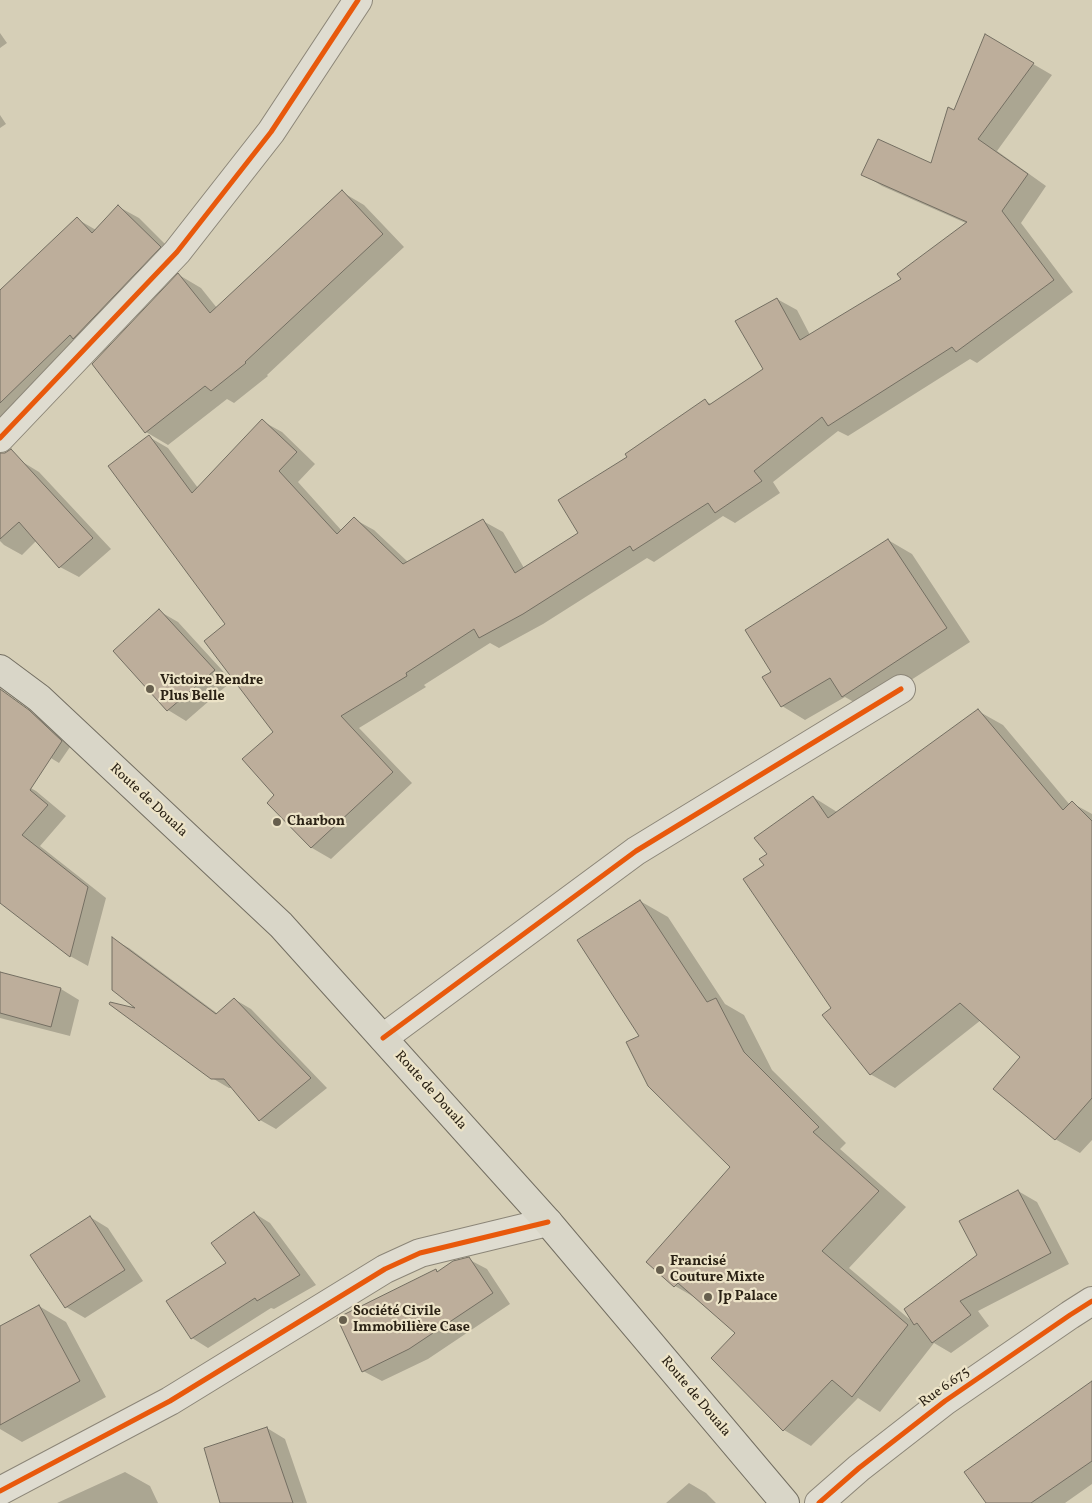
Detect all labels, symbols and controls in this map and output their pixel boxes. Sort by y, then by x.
place label: Victoire Rendre Plus Belle [160,673,263,706]
marker: Victoire Rendre Plus Belle [144,683,156,695]
street label: Route de Douala [106,761,190,841]
place label: Charbon [287,814,345,830]
marker: Charbon [271,816,283,828]
street label: Route de Douala [390,1048,470,1134]
place label: Francisé Couture Mixte [670,1254,765,1286]
marker: Francisé Couture Mixte [654,1264,666,1276]
place label: Jp Palace [718,1289,777,1305]
marker: Jp Palace [702,1291,714,1303]
place label: Société Civile Immobilière Case [353,1304,470,1336]
marker: Société Civile Immobilière Case [337,1314,349,1326]
street label: Route de Douala [656,1353,734,1441]
street label: Rue 6.675 [917,1364,973,1412]

